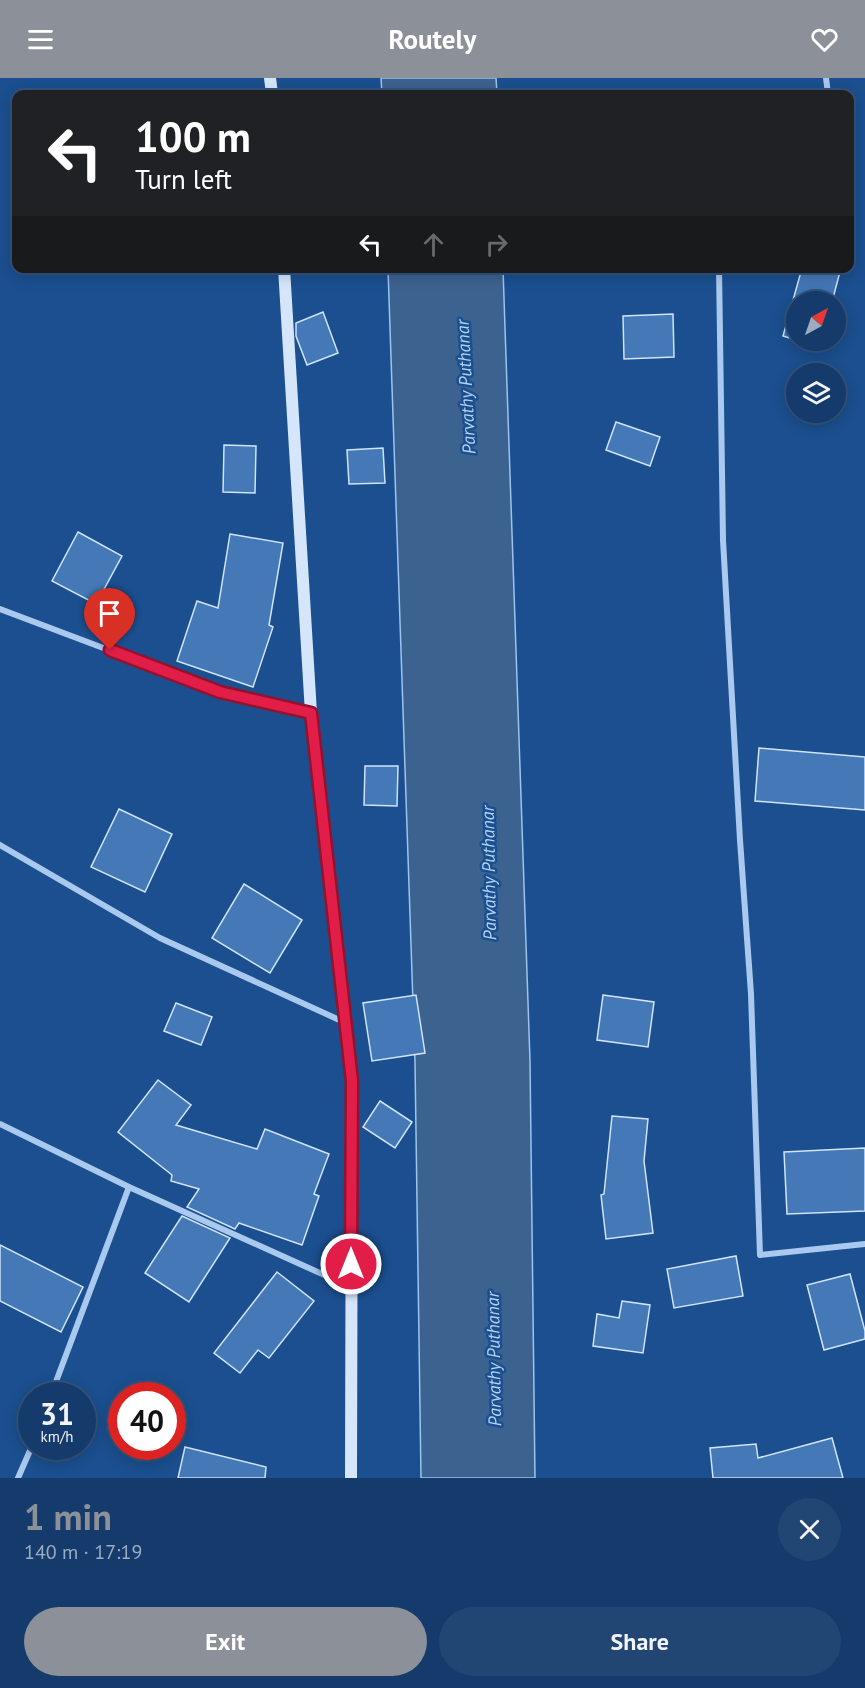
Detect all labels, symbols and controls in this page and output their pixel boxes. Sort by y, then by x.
text: Routely [389,22,476,56]
icon: menu [24,23,57,56]
icon: heart [808,23,841,56]
text: 100 m [135,109,251,164]
icon: left [36,114,114,192]
text: Turn left [135,162,232,196]
icon: left [354,228,387,261]
icon: ahead [417,228,450,261]
icon: right [480,228,513,261]
north arrow [786,291,846,351]
map controls [786,291,846,423]
water label: Parvathy Puthanar [450,318,481,455]
button: layers [786,363,846,423]
pin [84,588,135,650]
icon: arrive [93,597,126,630]
water label: Parvathy Puthanar [476,804,501,941]
position arrow [319,1232,383,1296]
water label: Parvathy Puthanar [481,1290,506,1427]
speed limit sign: 40 [108,1382,186,1460]
text: 31 [40,1394,74,1433]
text: km/h [41,1427,73,1446]
text: 1 min [24,1493,112,1540]
button: close [778,1498,841,1561]
text: 140 m · 17:19 [24,1539,142,1565]
button: Exit [24,1607,427,1676]
button: Share [439,1607,841,1676]

